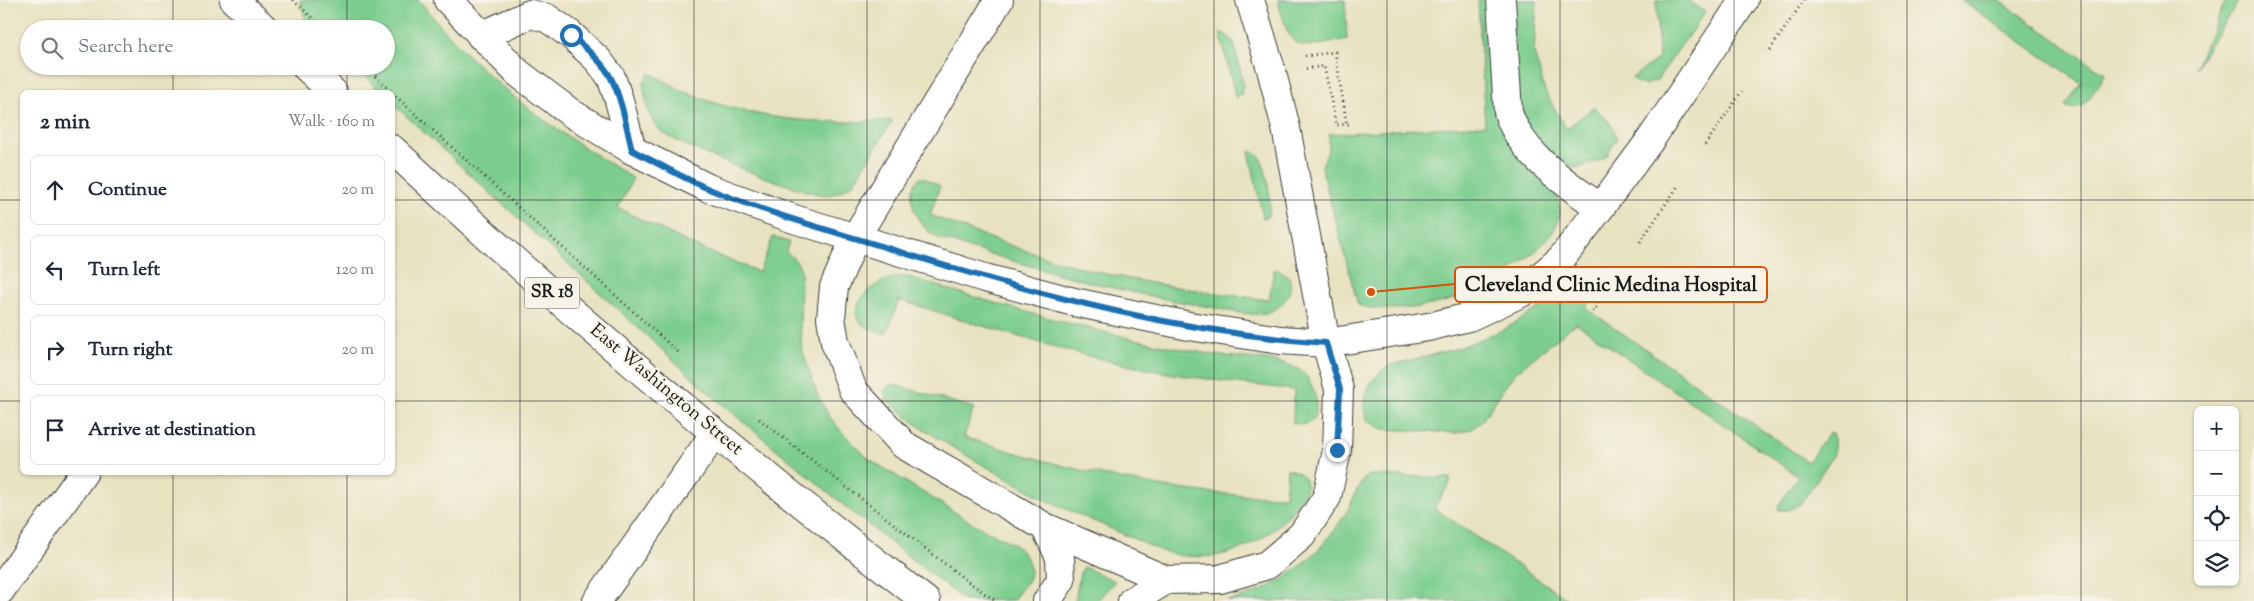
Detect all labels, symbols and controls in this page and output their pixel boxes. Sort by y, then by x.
search box [20,20,395,75]
route start [560,24,583,47]
icon: search [38,34,66,62]
text: Search here [78,34,173,61]
text: 2 min [40,108,90,138]
text: Walk · 160 m [288,111,375,134]
icon: ahead [41,176,69,204]
text: Continue [88,177,167,204]
text: 20 m [341,179,374,202]
icon: left [41,256,69,284]
text: Turn left [88,257,160,284]
text: 120 m [336,259,374,282]
callout: Cleveland Clinic Medina Hospital [1455,267,1767,302]
text: Cleveland Clinic Medina Hospital [1465,272,1758,301]
road number: SR 18 [524,278,580,308]
street label: East Washington Street [584,318,749,463]
icon: right [41,336,69,364]
text: Turn right [88,337,172,364]
text: 20 m [341,339,374,362]
map controls [2194,406,2239,586]
button: + [2194,406,2239,451]
icon: arrive [41,416,69,444]
text: Arrive at destination [88,417,256,444]
route end [1326,439,1349,462]
button: − [2194,451,2239,496]
button: locate [2194,496,2239,541]
button: layers [2194,541,2239,586]

